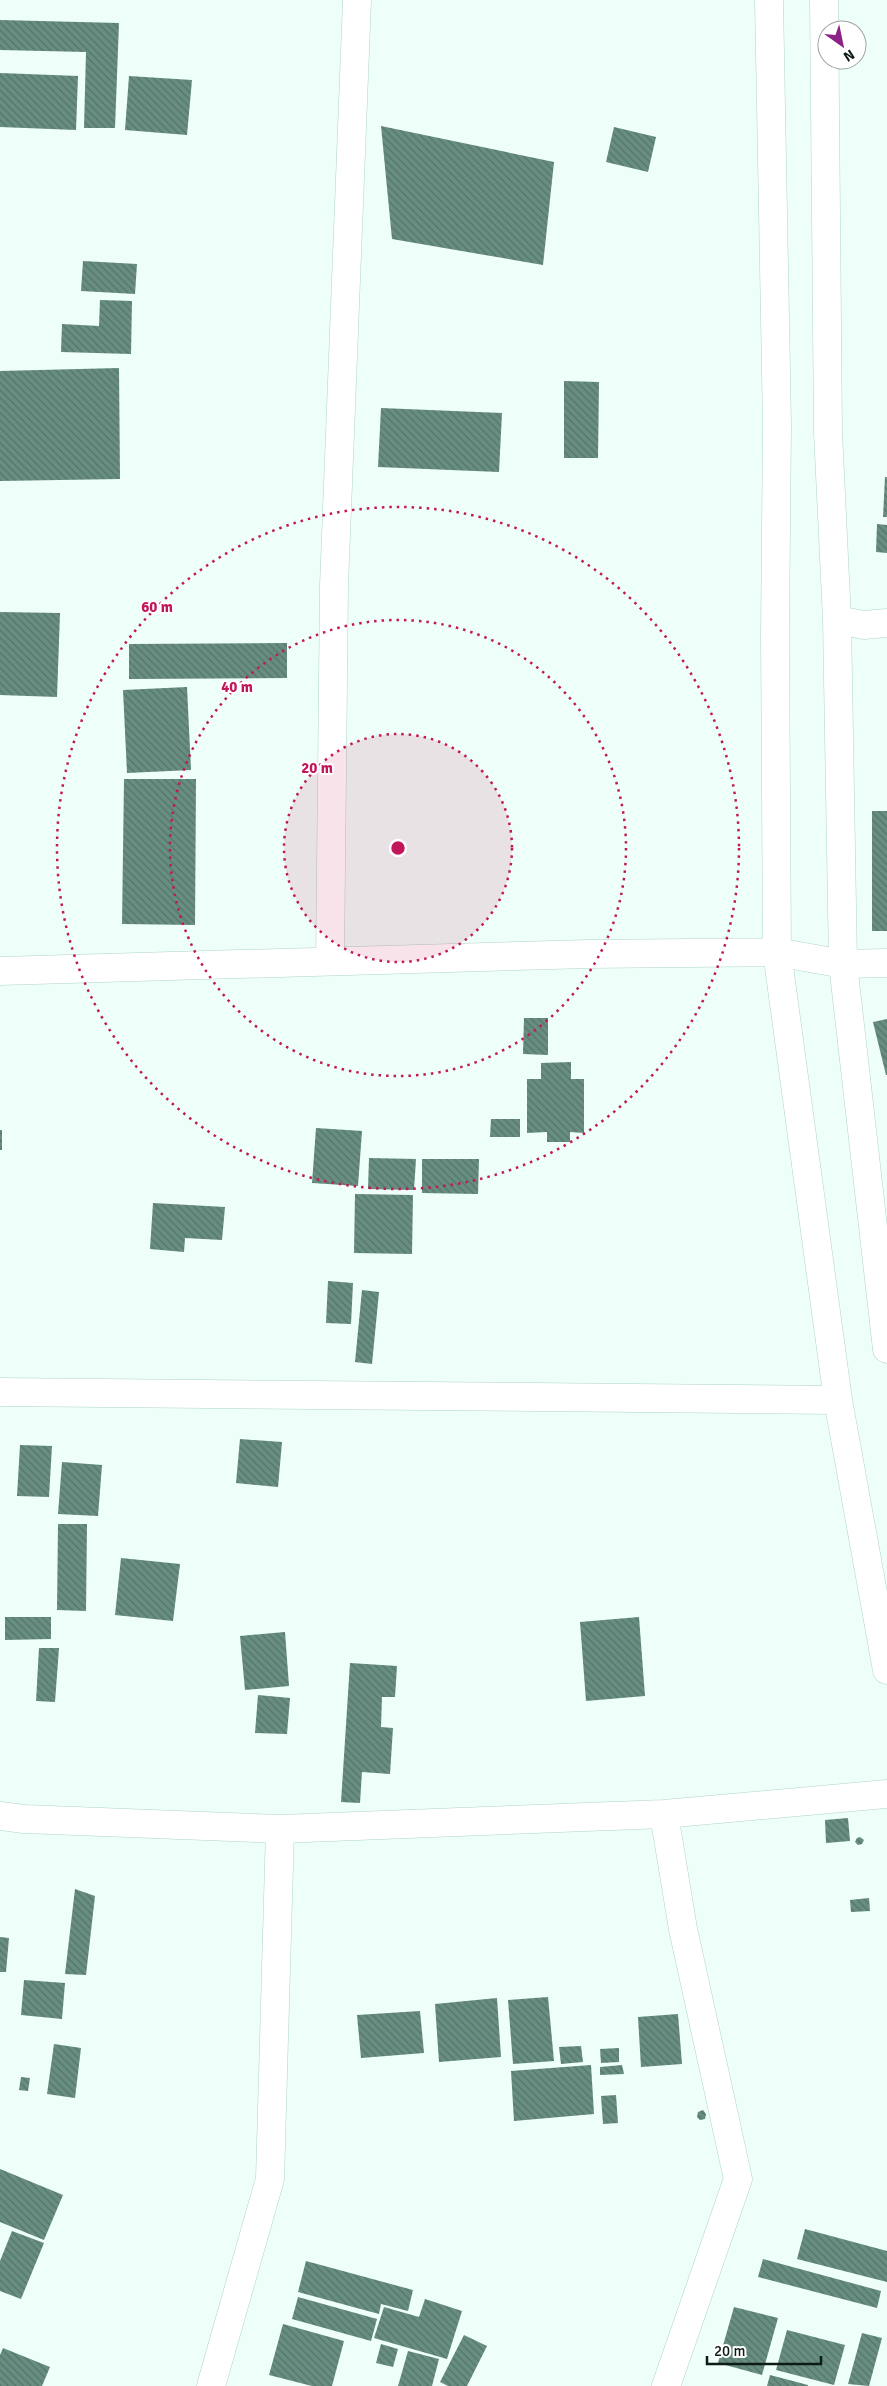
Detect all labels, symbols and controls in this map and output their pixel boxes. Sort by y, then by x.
north arrow [817,20,867,70]
text: N [840,46,858,65]
text: 60 m [141,598,173,616]
text: 40 m [221,678,253,696]
text: 20 m [301,759,333,777]
centre of rings [389,839,407,857]
scale bar [707,2334,821,2366]
text: 20 m [714,2342,745,2360]

